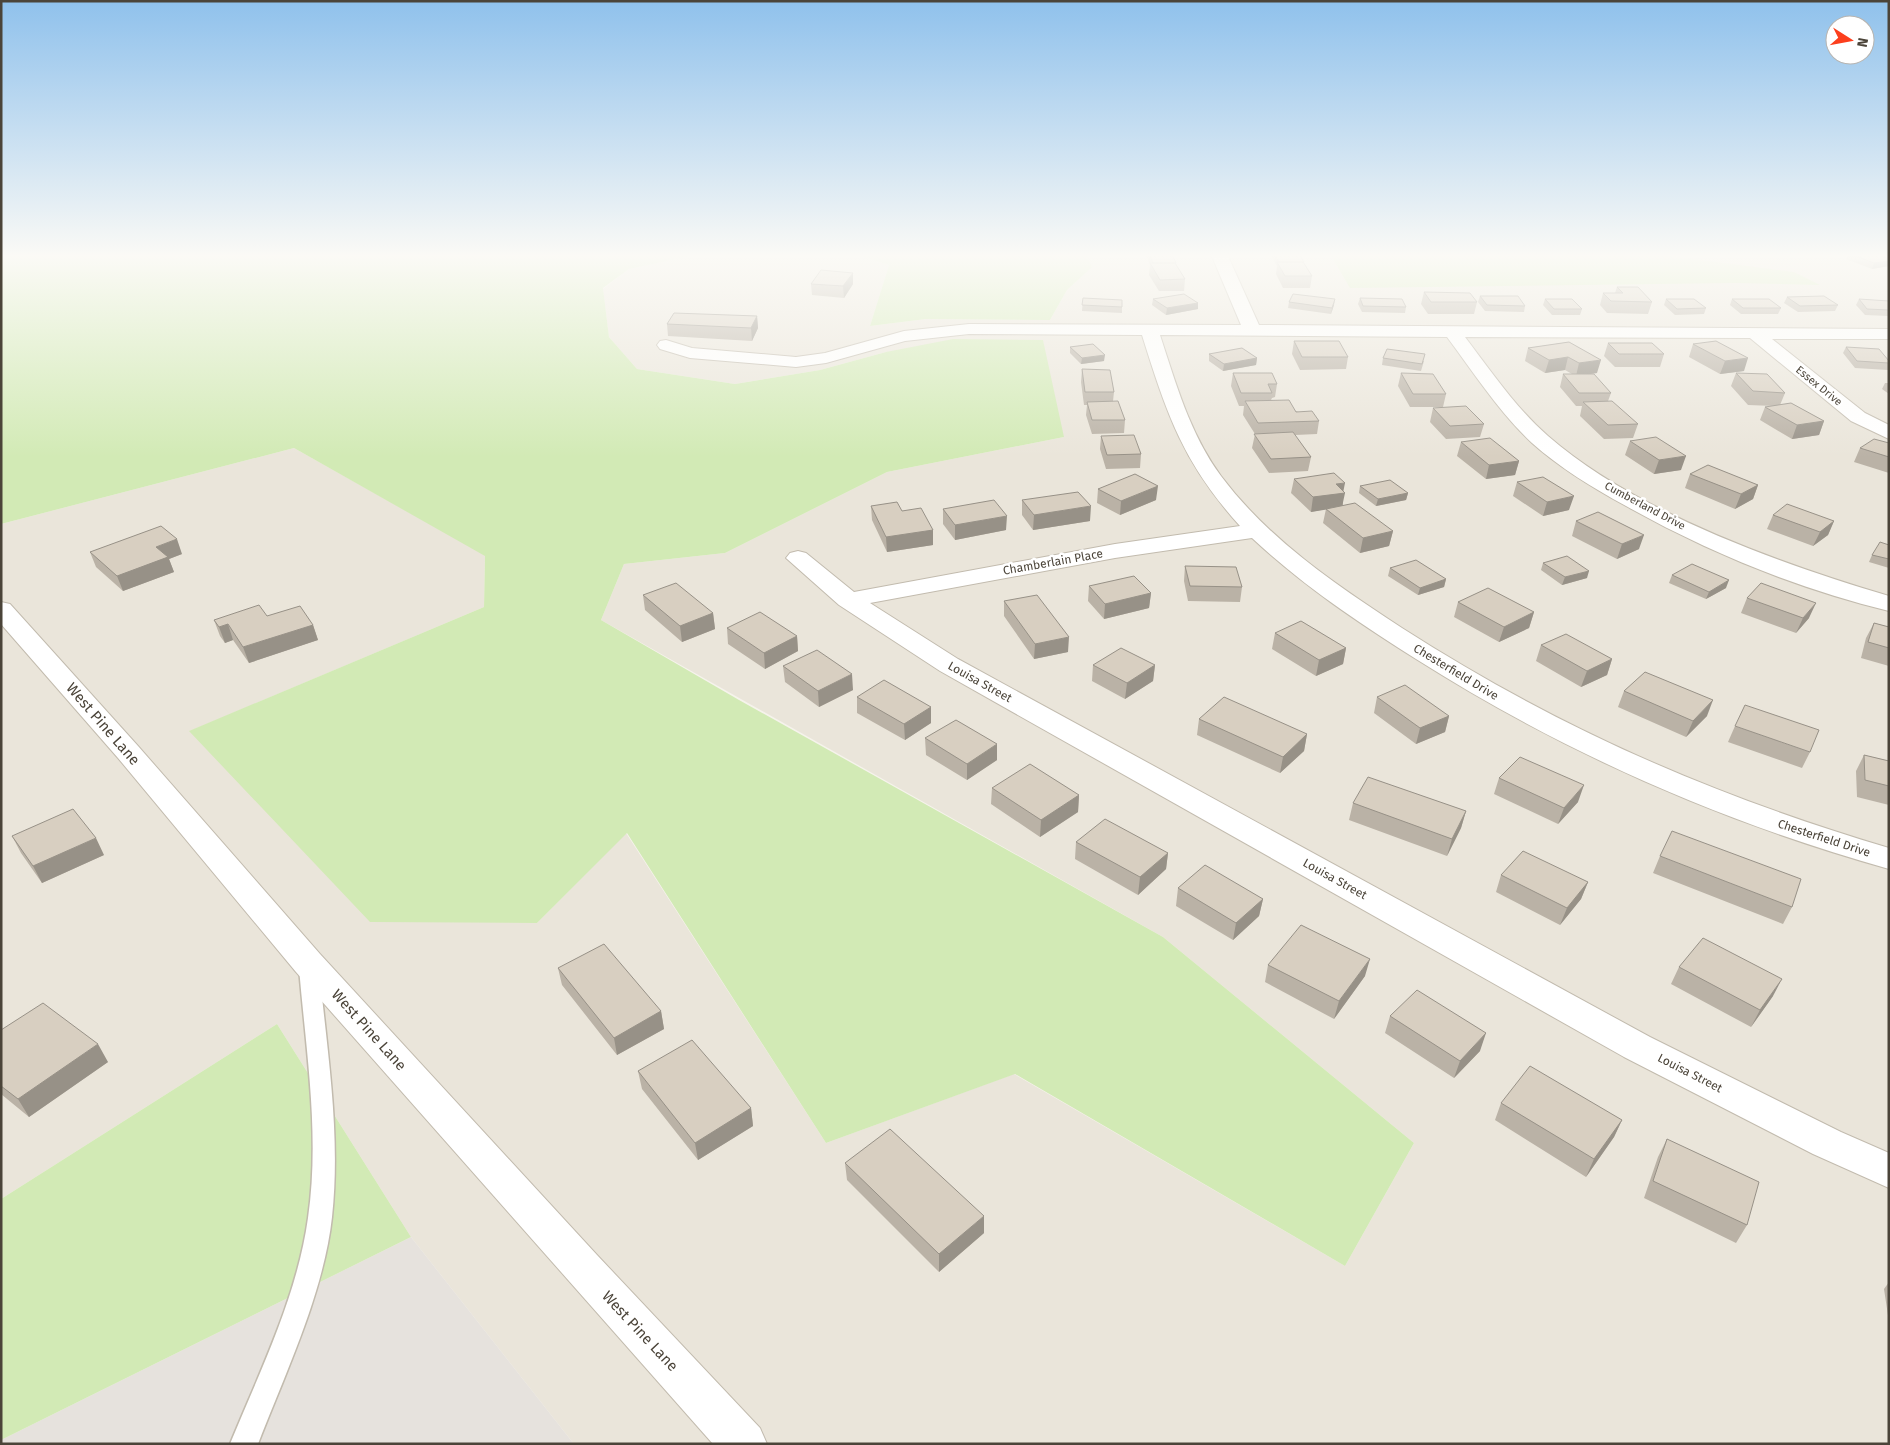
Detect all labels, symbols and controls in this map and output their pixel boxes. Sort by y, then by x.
north arrow [1825,15,1875,65]
text: N [1853,36,1872,49]
street label: Essex Drive [1793,363,1845,409]
street label: Cumberland Drive [1602,479,1688,533]
street label: Chamberlain Place [1002,546,1104,578]
street label: Chesterfield Drive [1411,641,1501,703]
street label: Louisa Street [946,659,1015,706]
street label: West Pine Lane [62,679,144,769]
street label: Chesterfield Drive [1776,816,1872,860]
street label: Louisa Street [1301,856,1370,903]
street label: West Pine Lane [328,986,410,1074]
street label: Louisa Street [1655,1051,1725,1096]
street label: West Pine Lane [598,1287,682,1375]

